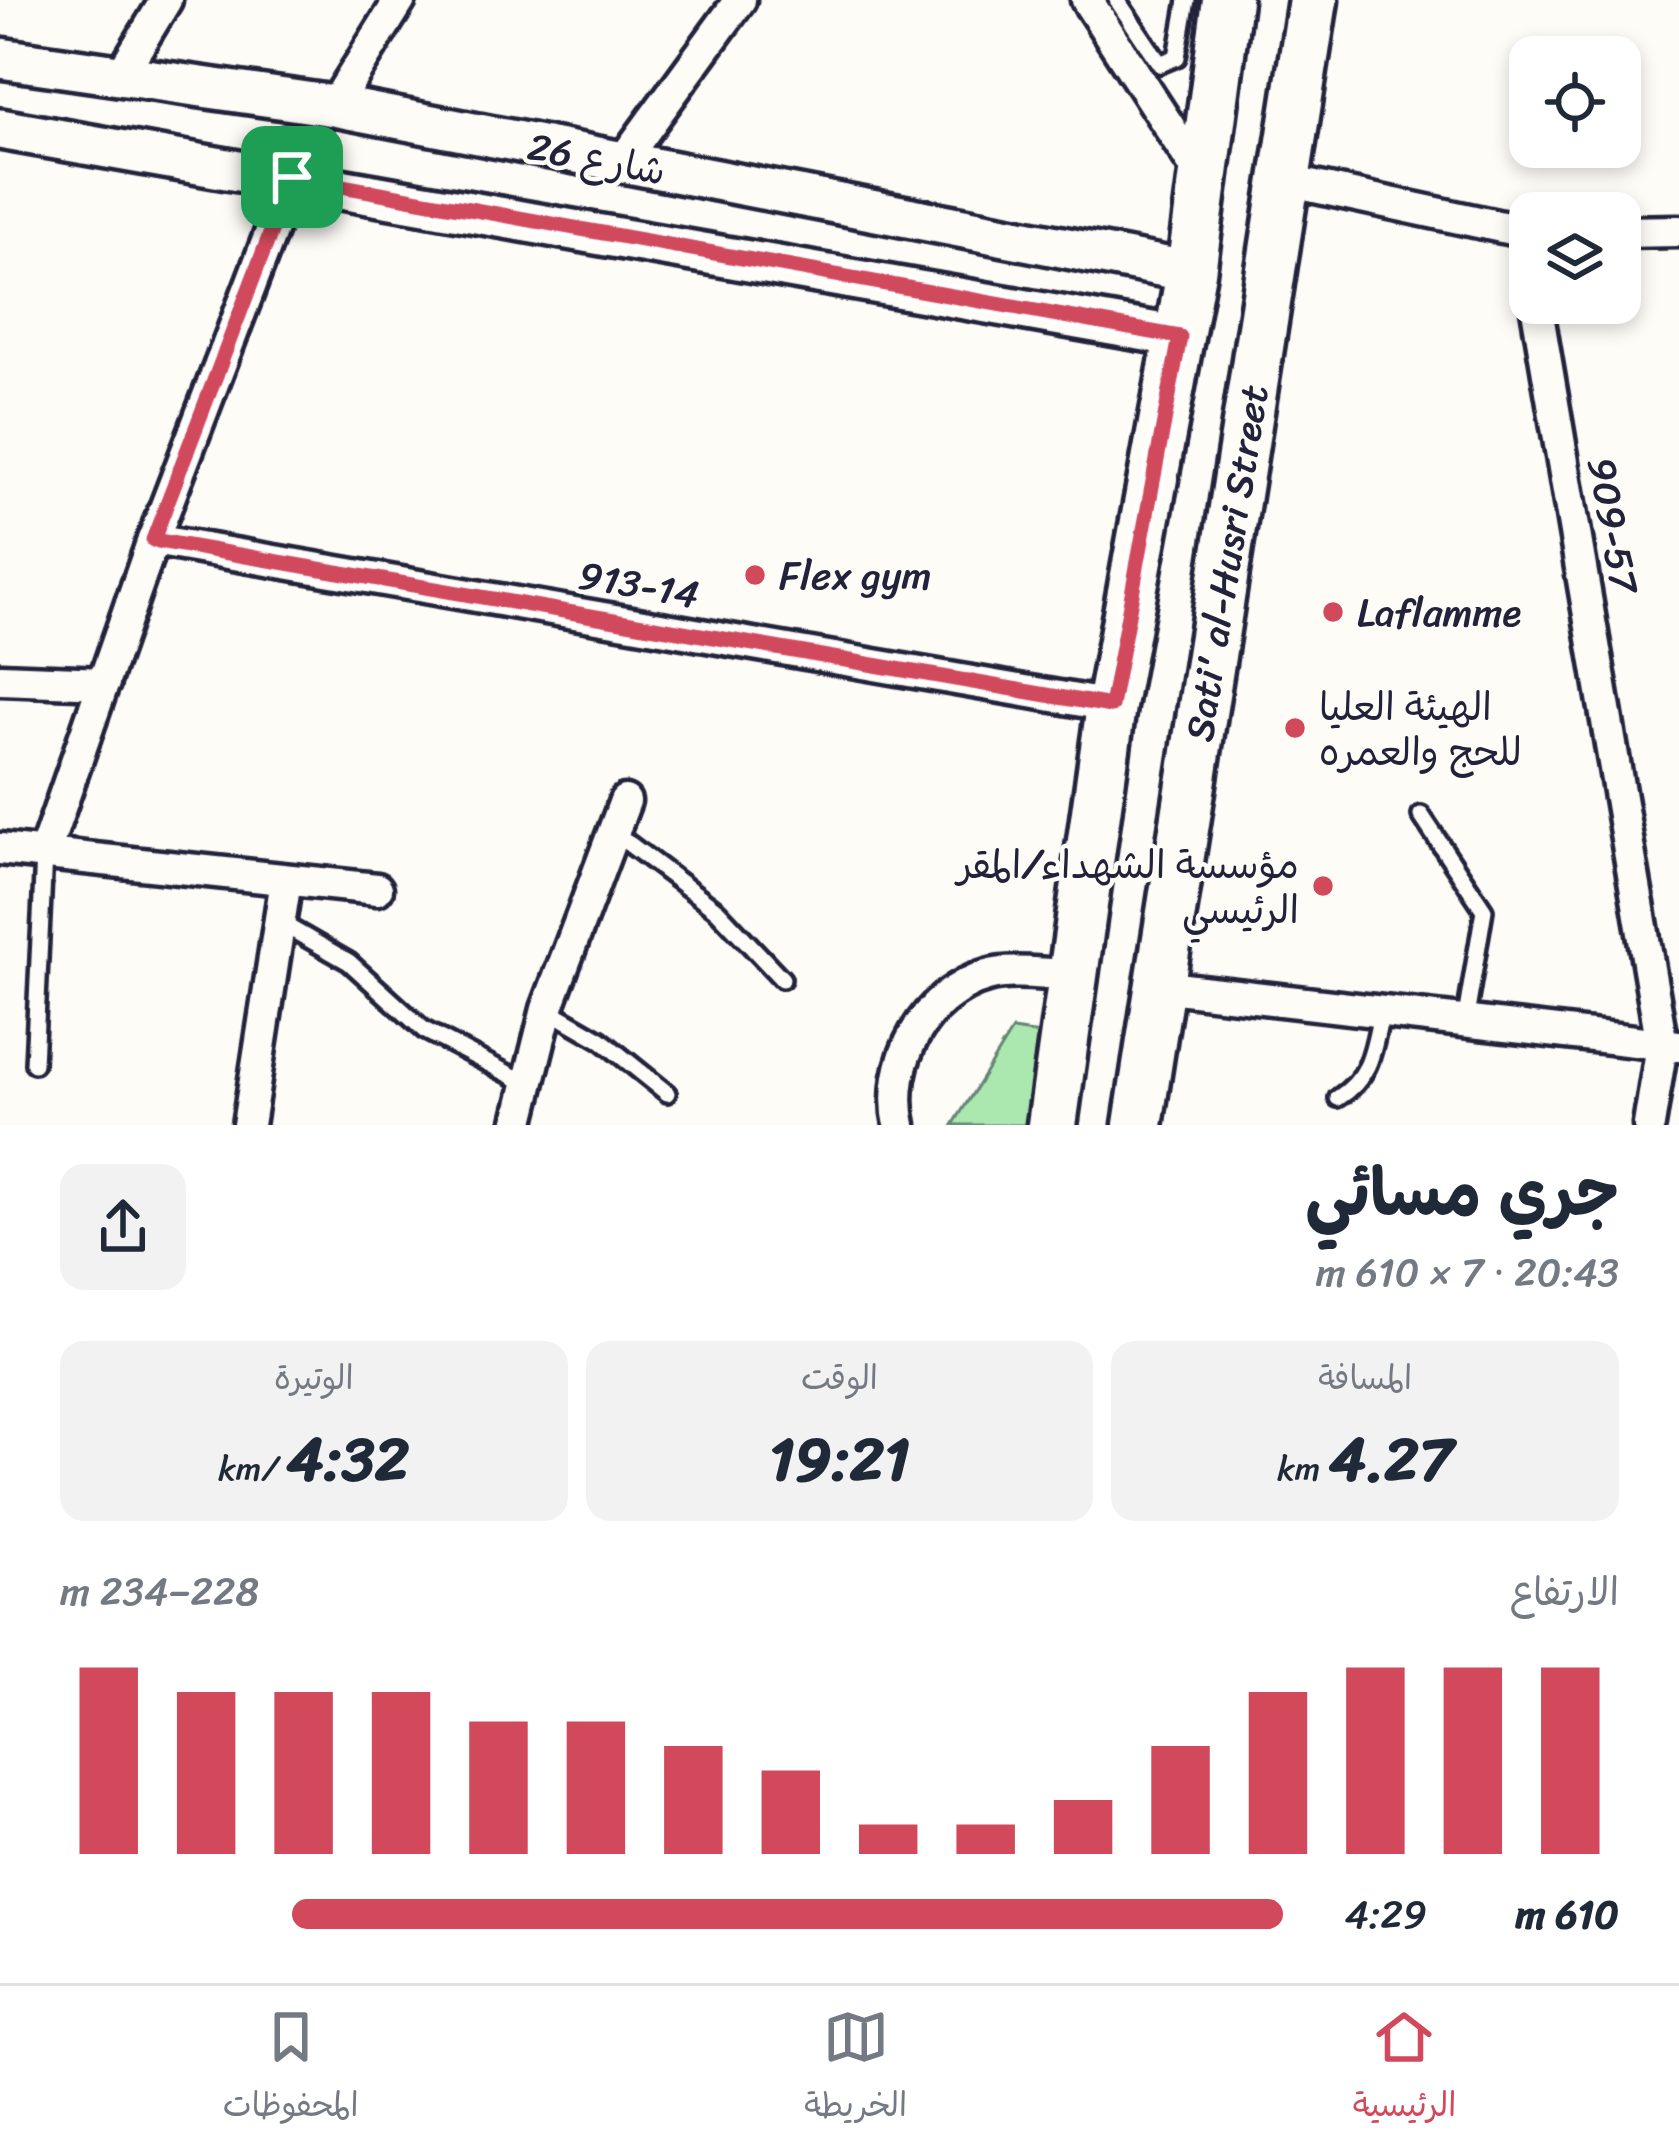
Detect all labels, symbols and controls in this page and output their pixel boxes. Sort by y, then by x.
map controls [1509,36,1641,324]
button: locate [1509,36,1641,168]
street label: شارع 26 [522,111,672,206]
pin [241,126,343,228]
icon: arrive [259,144,325,210]
button: layers [1509,192,1641,324]
street label: Sati' al-Husri Street [1164,380,1289,746]
street label: 909-57 [1568,452,1660,601]
street label: 913-14 [573,540,705,629]
place label: Flex gym [779,541,931,610]
marker: Flex gym [742,562,768,588]
place label: Laflamme [1357,578,1521,647]
marker: Laflamme [1320,599,1346,625]
place label: الهيئة العليا للحج والعمره [1319,672,1522,786]
marker: الهيئة العليا للحج والعمره [1282,715,1308,741]
place label: مؤسسة الشهداء/المقر الرئيسي [954,830,1299,944]
marker: مؤسسة الشهداء/المقر الرئيسي [1310,873,1336,899]
text: جري مسائي [1305,1134,1619,1251]
button: share [60,1164,186,1290]
text: 20:43 · 7 × 610 m [1316,1238,1619,1307]
text: الوتيرة [274,1349,354,1407]
text: الوقت [801,1349,878,1407]
text: المسافة [1318,1349,1412,1407]
text: 4:32 [286,1407,409,1513]
text: 19:21 [769,1407,910,1513]
text: 4.27 [1329,1407,1453,1513]
text: /km [218,1440,286,1498]
text: km [1277,1440,1329,1498]
text: 228–234 m [60,1557,259,1626]
text: الارتفاع [1510,1557,1619,1626]
text: 4:29 [1344,1880,1427,1949]
text: 610 m [1515,1880,1619,1949]
tab: المحفوظات [223,2004,359,2134]
tab: الخريطة [804,2004,907,2134]
tab: الرئيسية [1353,2004,1456,2134]

